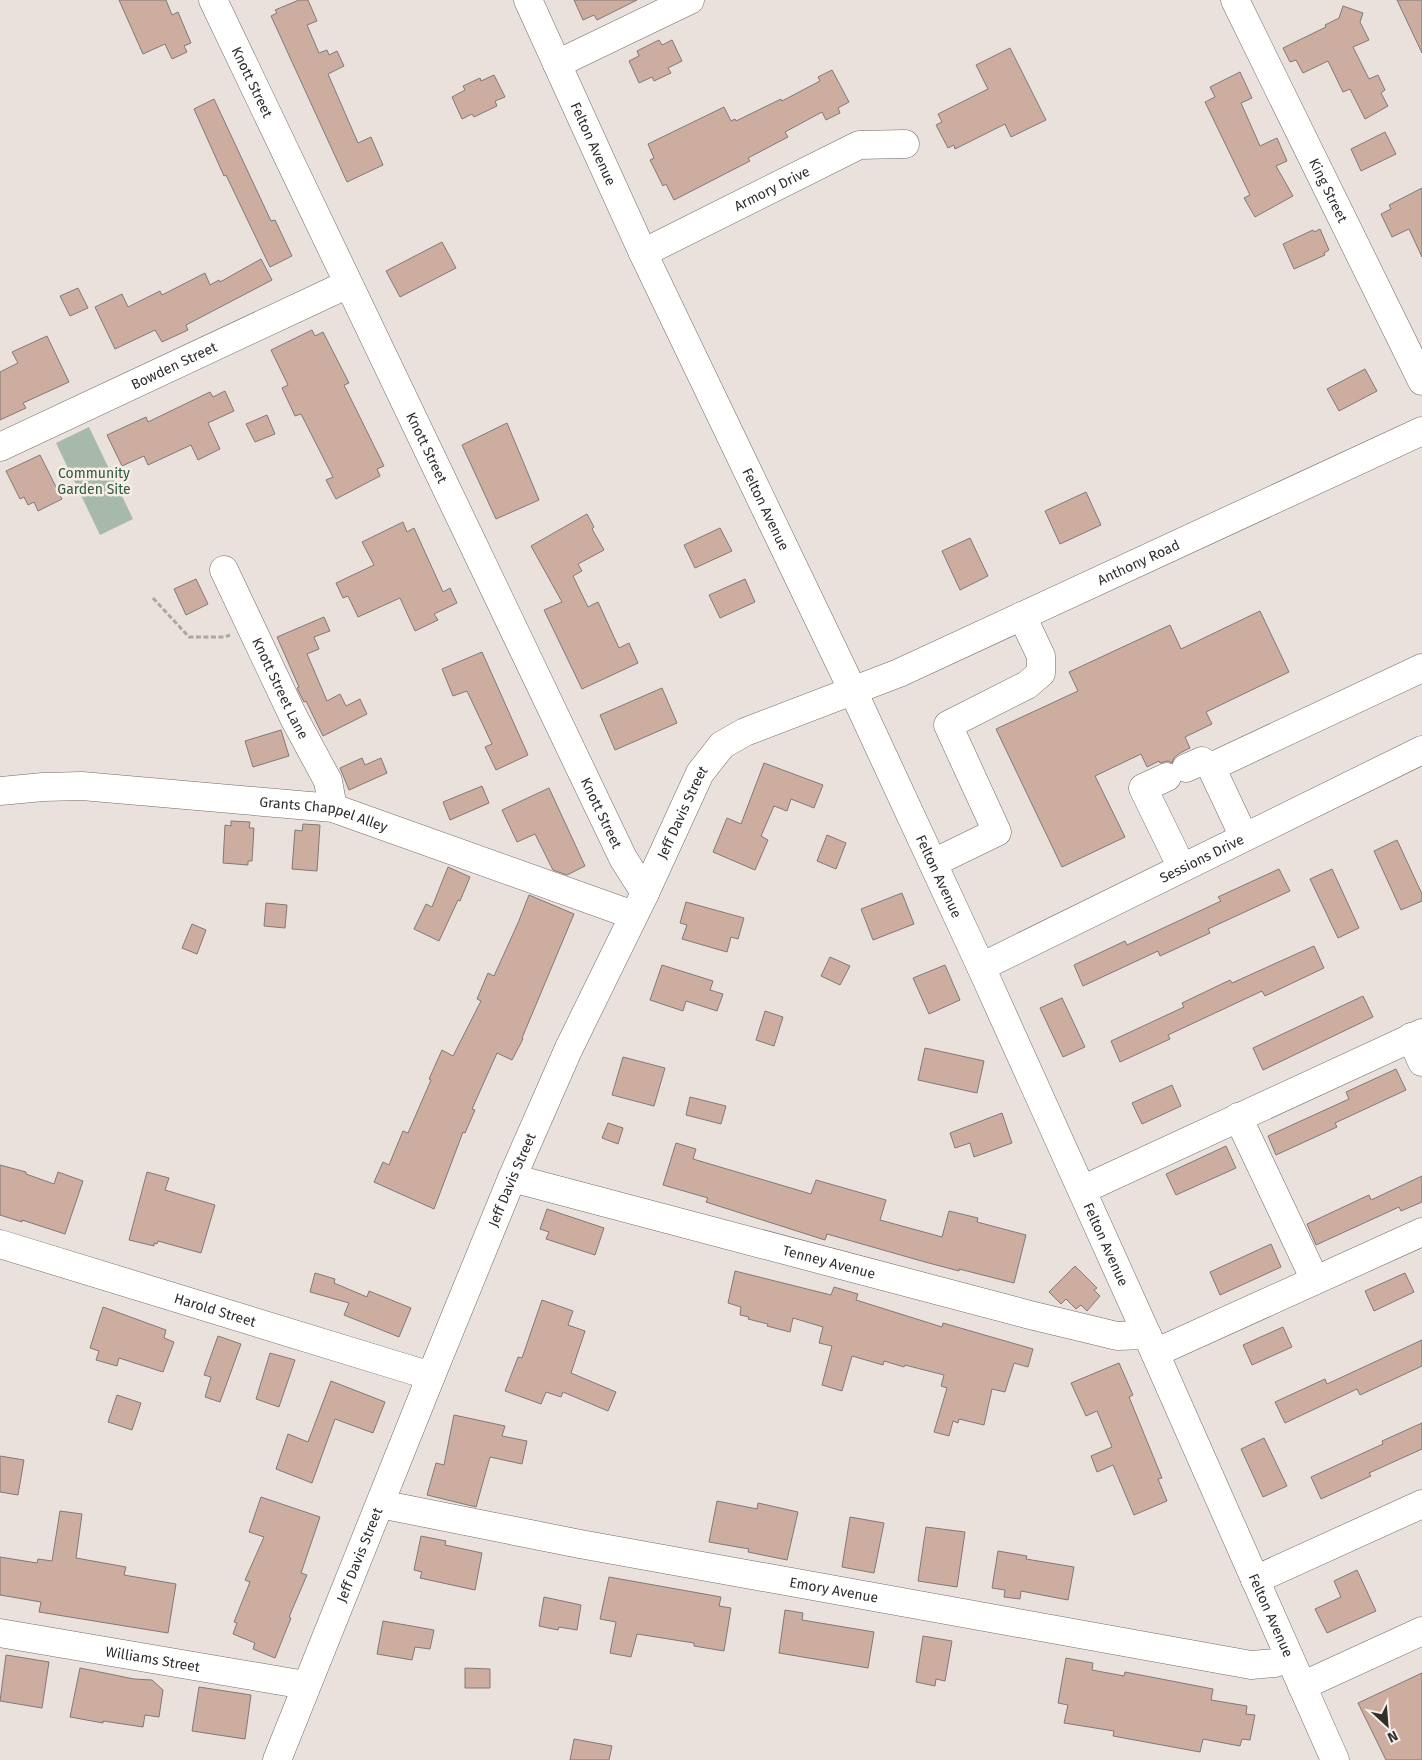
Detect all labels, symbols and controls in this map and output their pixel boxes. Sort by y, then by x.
street label: Knott Street [228,44,276,121]
street label: Felton Avenue [567,100,619,188]
street label: King Street [1305,156,1351,226]
street label: Armory Drive [731,163,813,215]
street label: Bowden Street [128,338,221,393]
street label: Knott Street [402,410,451,487]
park label: Community Garden Site [57,465,131,498]
street label: Felton Avenue [738,465,792,553]
street label: Anthony Road [1095,536,1182,589]
street label: Knott Street Lane [248,635,312,742]
street label: Jeff Davis Street [654,762,712,862]
street label: Knott Street [577,775,626,852]
street label: Grants Chappel Alley [259,794,390,836]
street label: Sessions Drive [1157,831,1247,887]
street label: Felton Avenue [912,832,965,921]
street label: Jeff Davis Street [485,1129,540,1229]
street label: Felton Avenue [1079,1200,1132,1289]
street label: Tenney Avenue [781,1242,877,1283]
street label: Harold Street [172,1290,259,1331]
street label: Jeff Davis Street [333,1504,387,1605]
street label: Felton Avenue [1245,1571,1296,1660]
street label: Emory Avenue [788,1574,880,1607]
street label: Williams Street [104,1643,202,1676]
north arrow [1362,1700,1412,1750]
text: N [1385,1727,1400,1746]

